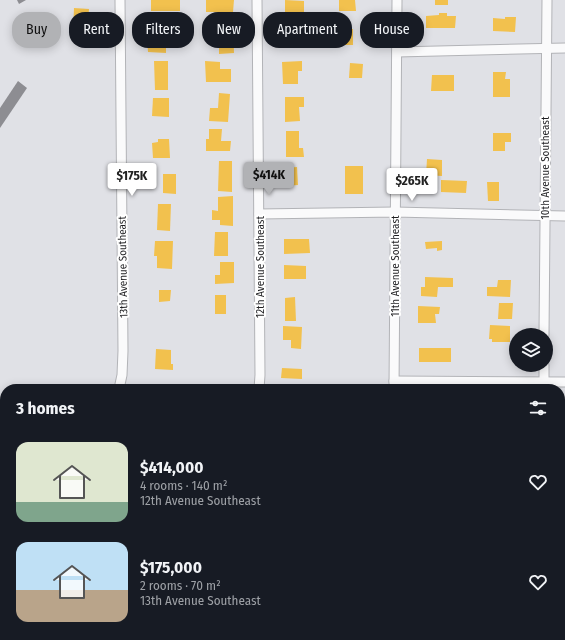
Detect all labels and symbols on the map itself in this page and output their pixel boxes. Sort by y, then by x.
street label: 10th Avenue Southeast [539,116,552,219]
pin: $414K [241,162,297,196]
pin: $175K [104,163,160,197]
pin: $265K [384,168,440,202]
street label: 13th Avenue Southeast [116,215,130,318]
street label: 11th Avenue Southeast [389,215,402,317]
street label: 12th Avenue Southeast [254,216,267,318]

